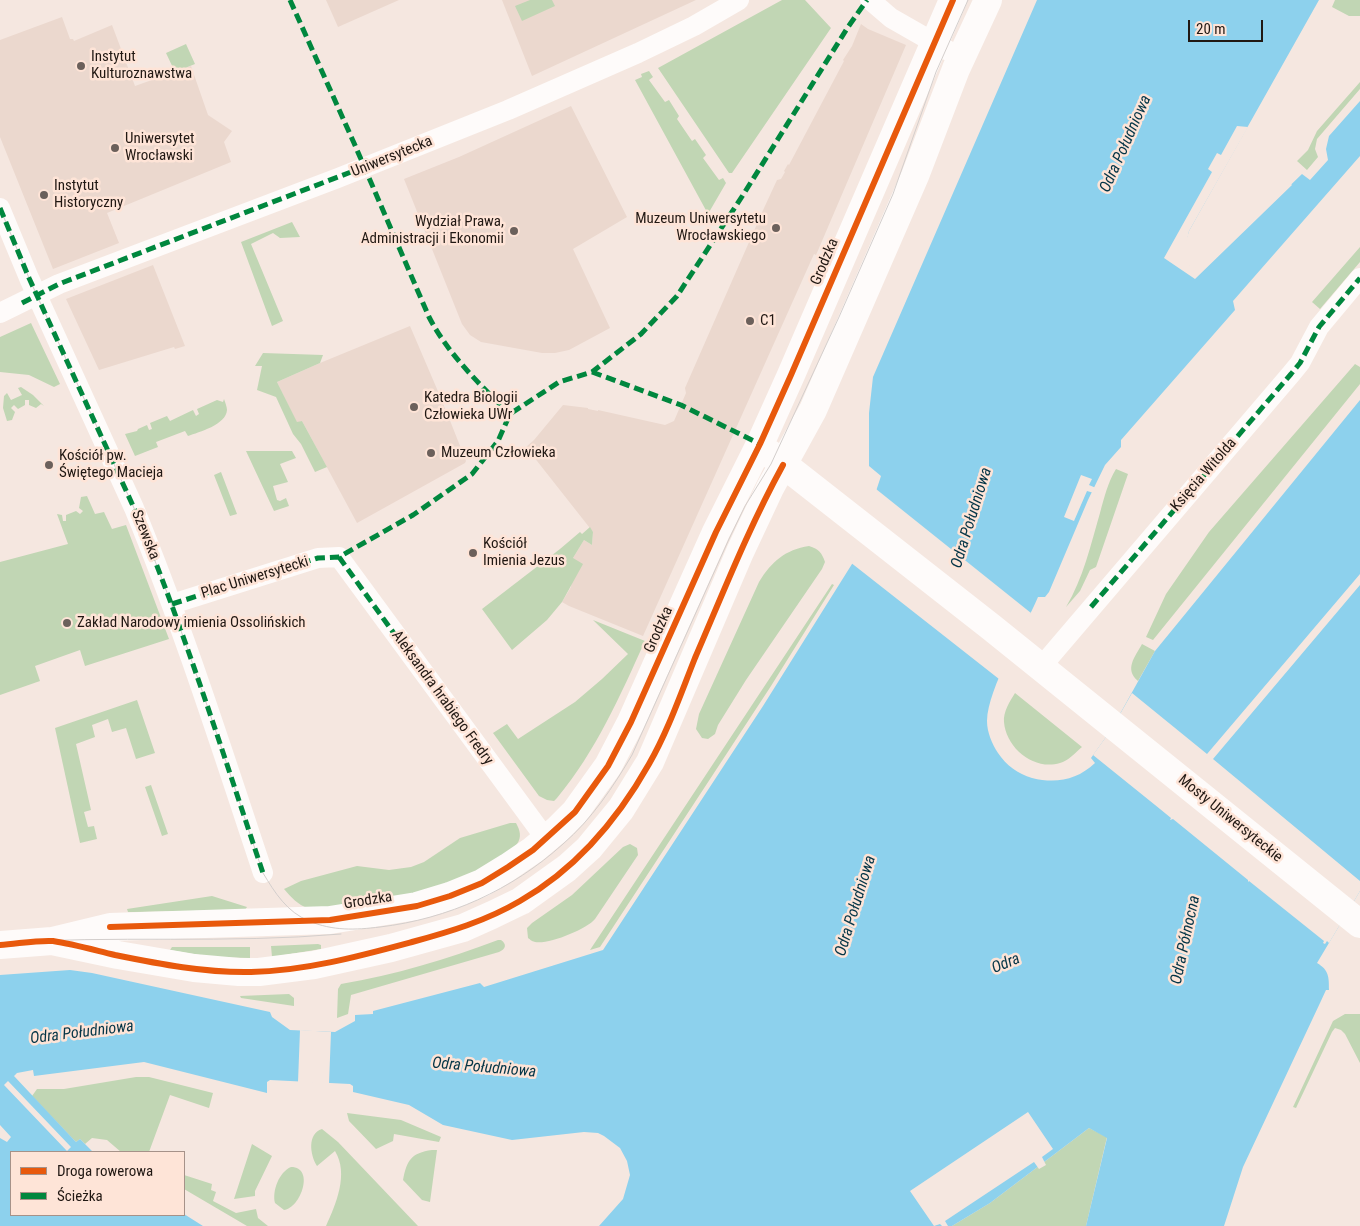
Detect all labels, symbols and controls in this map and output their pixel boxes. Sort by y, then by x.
scale bar [1190,10,1265,42]
text: 20 m [1196,20,1226,38]
place label: Instytut Kulturoznawstwa [91,48,192,83]
marker: Instytut Kulturoznawstwa [75,60,87,72]
water label: Odra Południowa [1096,92,1156,196]
place label: Uniwersytet Wrocławski [125,130,194,165]
street label: Uniwersytecka [349,133,435,181]
marker: Uniwersytet Wrocławski [109,142,121,154]
place label: Instytut Historyczny [54,177,123,212]
marker: Instytut Historyczny [38,189,50,201]
place label: Muzeum Uniwersytetu Wrocławskiego [635,210,766,245]
place label: Wydział Prawa, Administracji i Ekonomii [361,213,504,248]
marker: Muzeum Uniwersytetu Wrocławskiego [770,222,782,234]
marker: Wydział Prawa, Administracji i Ekonomii [508,225,520,237]
street label: Grodzka [807,236,843,288]
place label: C1 [760,312,776,330]
marker: C1 [744,315,756,327]
place label: Katedra Biologii Człowieka UWr [424,389,518,424]
marker: Katedra Biologii Człowieka UWr [408,401,420,413]
street label: Księcia Witolda [1167,435,1241,515]
place label: Muzeum Człowieka [441,444,556,462]
place label: Kościół pw. Świętego Macieja [59,447,163,482]
marker: Muzeum Człowieka [425,447,437,459]
marker: Kościół pw. Świętego Macieja [43,459,55,471]
water label: Odra Południowa [948,465,996,571]
street label: Szewska [127,508,163,562]
place label: Kościół Imienia Jezus [483,535,565,570]
marker: Kościół Imienia Jezus [467,547,479,559]
street label: Plac Uniwersytecki [199,553,311,603]
street label: Grodzka [641,604,677,656]
place label: Zakład Narodowy imienia Ossolińskich [77,614,306,632]
marker: Zakład Narodowy imienia Ossolińskich [61,617,73,629]
street label: Aleksandra hrabiego Fredry [387,627,497,769]
street label: Mosty Uniwersyteckie [1174,771,1286,867]
water label: Odra Południowa [832,853,880,959]
street label: Grodzka [342,888,394,914]
water label: Odra Północna [1167,894,1205,986]
water label: Odra [989,950,1023,978]
water label: Odra Południowa [29,1017,135,1049]
water label: Odra Południowa [431,1054,537,1082]
legend [10,1151,185,1216]
text: Droga rowerowa [57,1162,153,1180]
text: Ścieżka [57,1187,103,1205]

